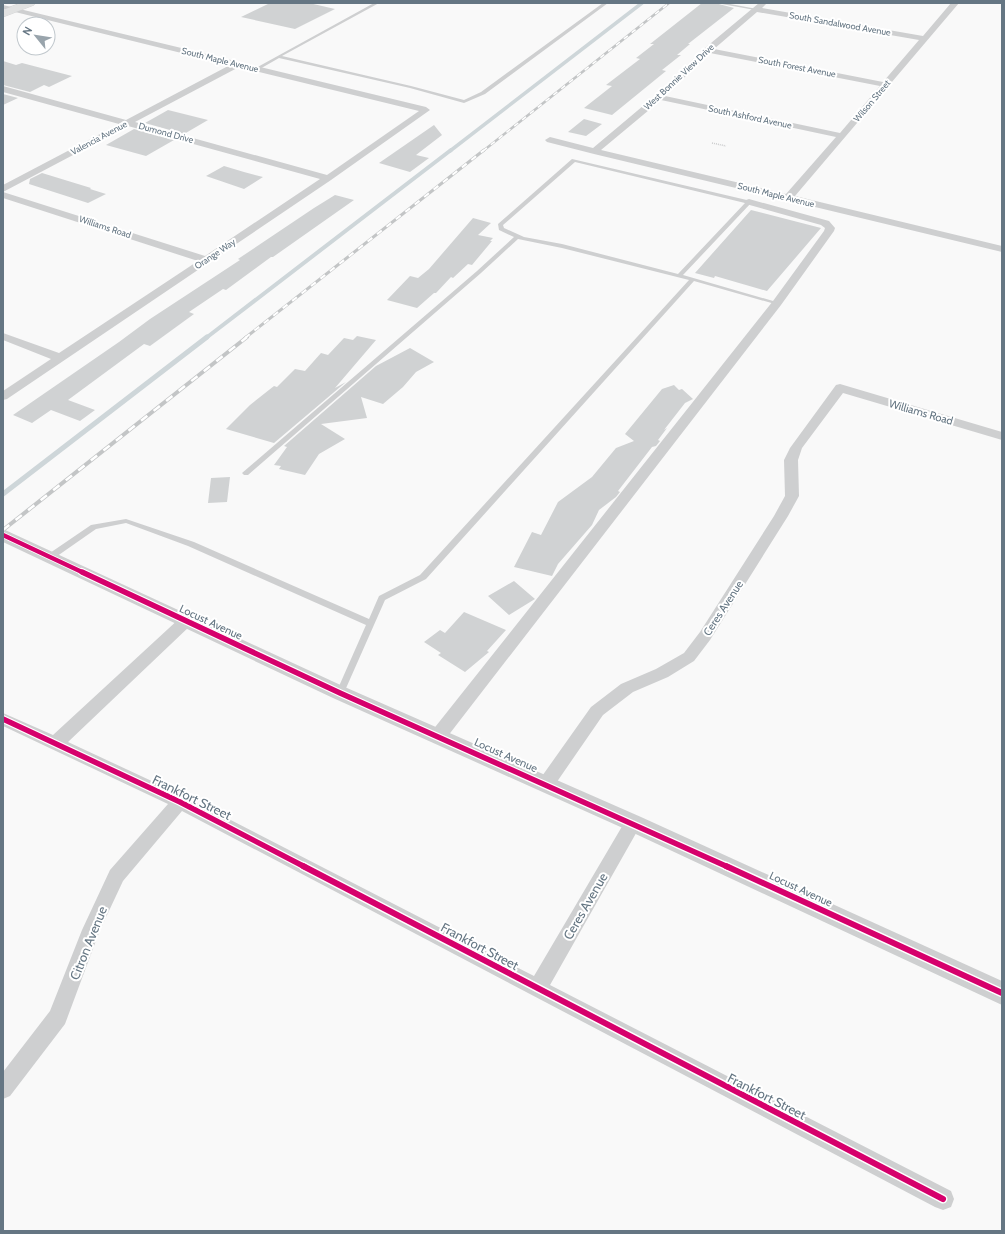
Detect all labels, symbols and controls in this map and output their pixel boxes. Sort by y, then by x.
street label: South Sandalwood Avenue [789,9,892,38]
north arrow [16,16,56,56]
text: N [19,24,35,38]
street label: West Bonnie View Drive [641,41,716,112]
street label: South Maple Avenue [181,45,260,74]
street label: South Forest Avenue [757,54,837,79]
street label: Wilson Street [851,77,892,124]
street label: South Ashford Avenue [707,102,793,131]
street label: Valencia Avenue [69,118,129,157]
street label: Dumond Drive [138,120,195,145]
street label: South Maple Avenue [737,180,816,209]
street label: Williams Road [78,213,133,240]
street label: Orange Way [192,236,238,271]
street label: Williams Road [887,396,955,428]
street label: Ceres Avenue [700,577,746,638]
street label: Locust Avenue [177,601,245,643]
street label: Locust Avenue [472,735,540,775]
street label: Frankfort Street [150,771,235,823]
street label: Locust Avenue [767,868,835,910]
street label: Ceres Avenue [559,869,611,942]
street label: Citron Avenue [66,904,110,982]
street label: Frankfort Street [438,919,522,973]
street label: Frankfort Street [725,1069,809,1123]

